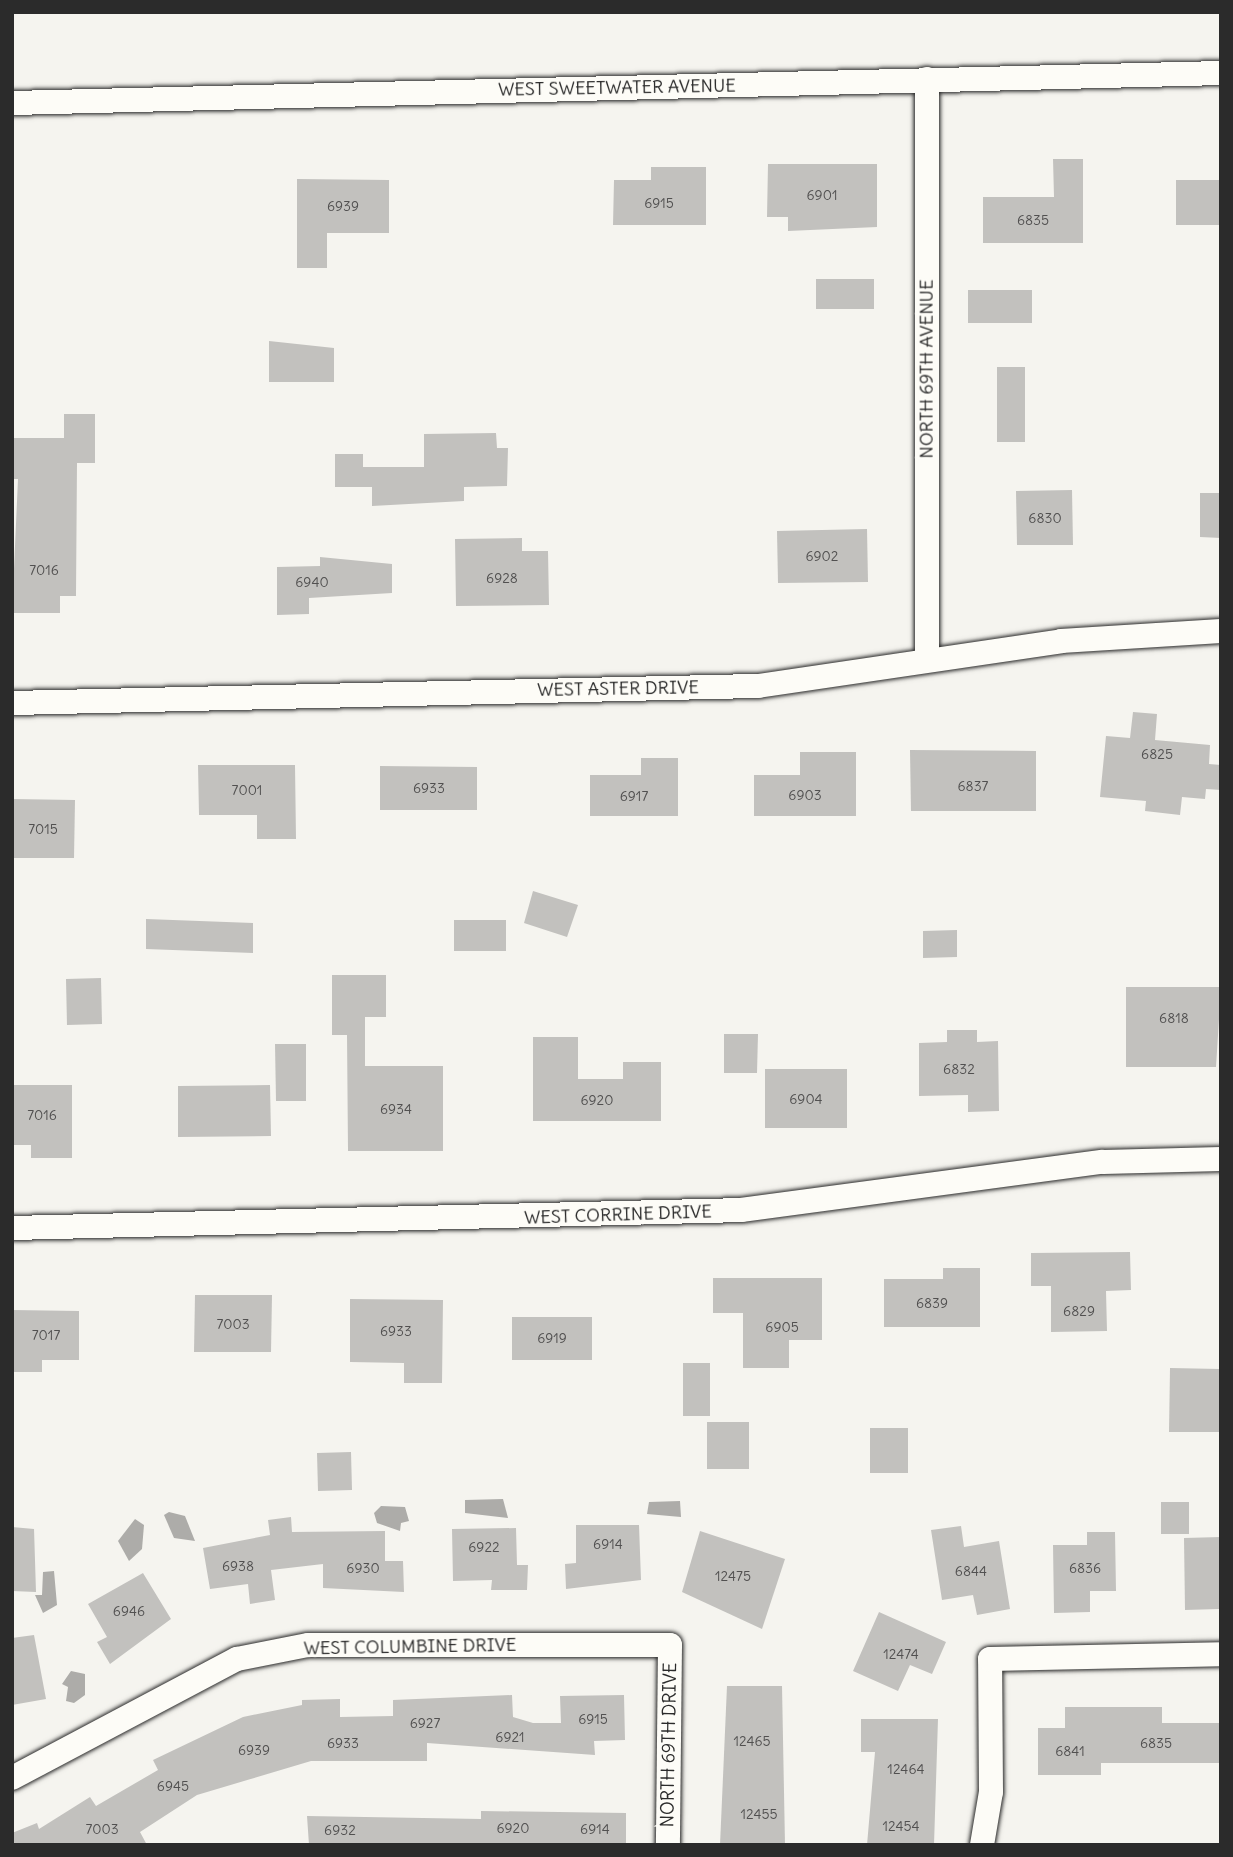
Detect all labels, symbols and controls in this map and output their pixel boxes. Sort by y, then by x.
street label: WEST SWEETWATER AVENUE [498,75,736,101]
house number: 6901 [807,187,837,203]
house number: 6915 [644,195,674,211]
house number: 6939 [327,198,359,214]
house number: 6835 [1017,212,1049,228]
street label: NORTH 69TH AVENUE [916,279,938,459]
house number: 6830 [1028,510,1062,526]
house number: 6902 [805,548,839,564]
house number: 7016 [29,562,59,578]
house number: 6928 [486,570,518,586]
house number: 6940 [295,574,329,590]
street label: WEST ASTER DRIVE [537,677,699,701]
house number: 6825 [1141,746,1173,762]
house number: 6837 [958,778,988,794]
house number: 6933 [413,780,445,796]
house number: 7001 [232,782,262,798]
house number: 6903 [788,787,822,803]
house number: 6917 [620,788,648,804]
house number: 7015 [28,821,58,837]
house number: 6818 [1159,1010,1189,1026]
house number: 6832 [943,1061,975,1077]
house number: 6904 [789,1091,823,1107]
house number: 6920 [580,1092,614,1108]
house number: 6934 [380,1101,412,1117]
house number: 7016 [27,1107,57,1123]
street label: WEST CORRINE DRIVE [524,1201,712,1229]
house number: 6839 [916,1295,948,1311]
house number: 6829 [1063,1303,1095,1319]
house number: 7003 [216,1316,250,1332]
house number: 6905 [765,1319,799,1335]
house number: 6933 [380,1323,412,1339]
house number: 7017 [32,1327,60,1343]
house number: 6919 [537,1330,567,1346]
house number: 6914 [593,1536,623,1552]
house number: 6922 [468,1539,500,1555]
house number: 6938 [222,1558,254,1574]
house number: 6930 [346,1560,380,1576]
house number: 6836 [1069,1560,1101,1576]
house number: 6844 [955,1563,987,1579]
house number: 12475 [715,1568,751,1584]
house number: 6946 [113,1603,145,1619]
street label: WEST COLUMBINE DRIVE [303,1634,517,1660]
house number: 12474 [883,1646,919,1662]
street label: NORTH 69TH DRIVE [657,1662,681,1828]
house number: 6915 [578,1711,608,1727]
house number: 6927 [410,1715,440,1731]
house number: 6921 [495,1729,525,1745]
house number: 12465 [733,1733,771,1749]
house number: 6933 [327,1735,359,1751]
house number: 6835 [1140,1735,1172,1751]
house number: 6939 [238,1742,270,1758]
house number: 6841 [1055,1743,1085,1759]
house number: 12464 [887,1761,925,1777]
house number: 6945 [157,1778,189,1794]
house number: 12455 [740,1806,778,1822]
house number: 12454 [882,1818,920,1834]
house number: 6920 [496,1820,530,1836]
house number: 7003 [85,1821,119,1837]
house number: 6914 [580,1821,610,1837]
house number: 6932 [324,1822,356,1838]

